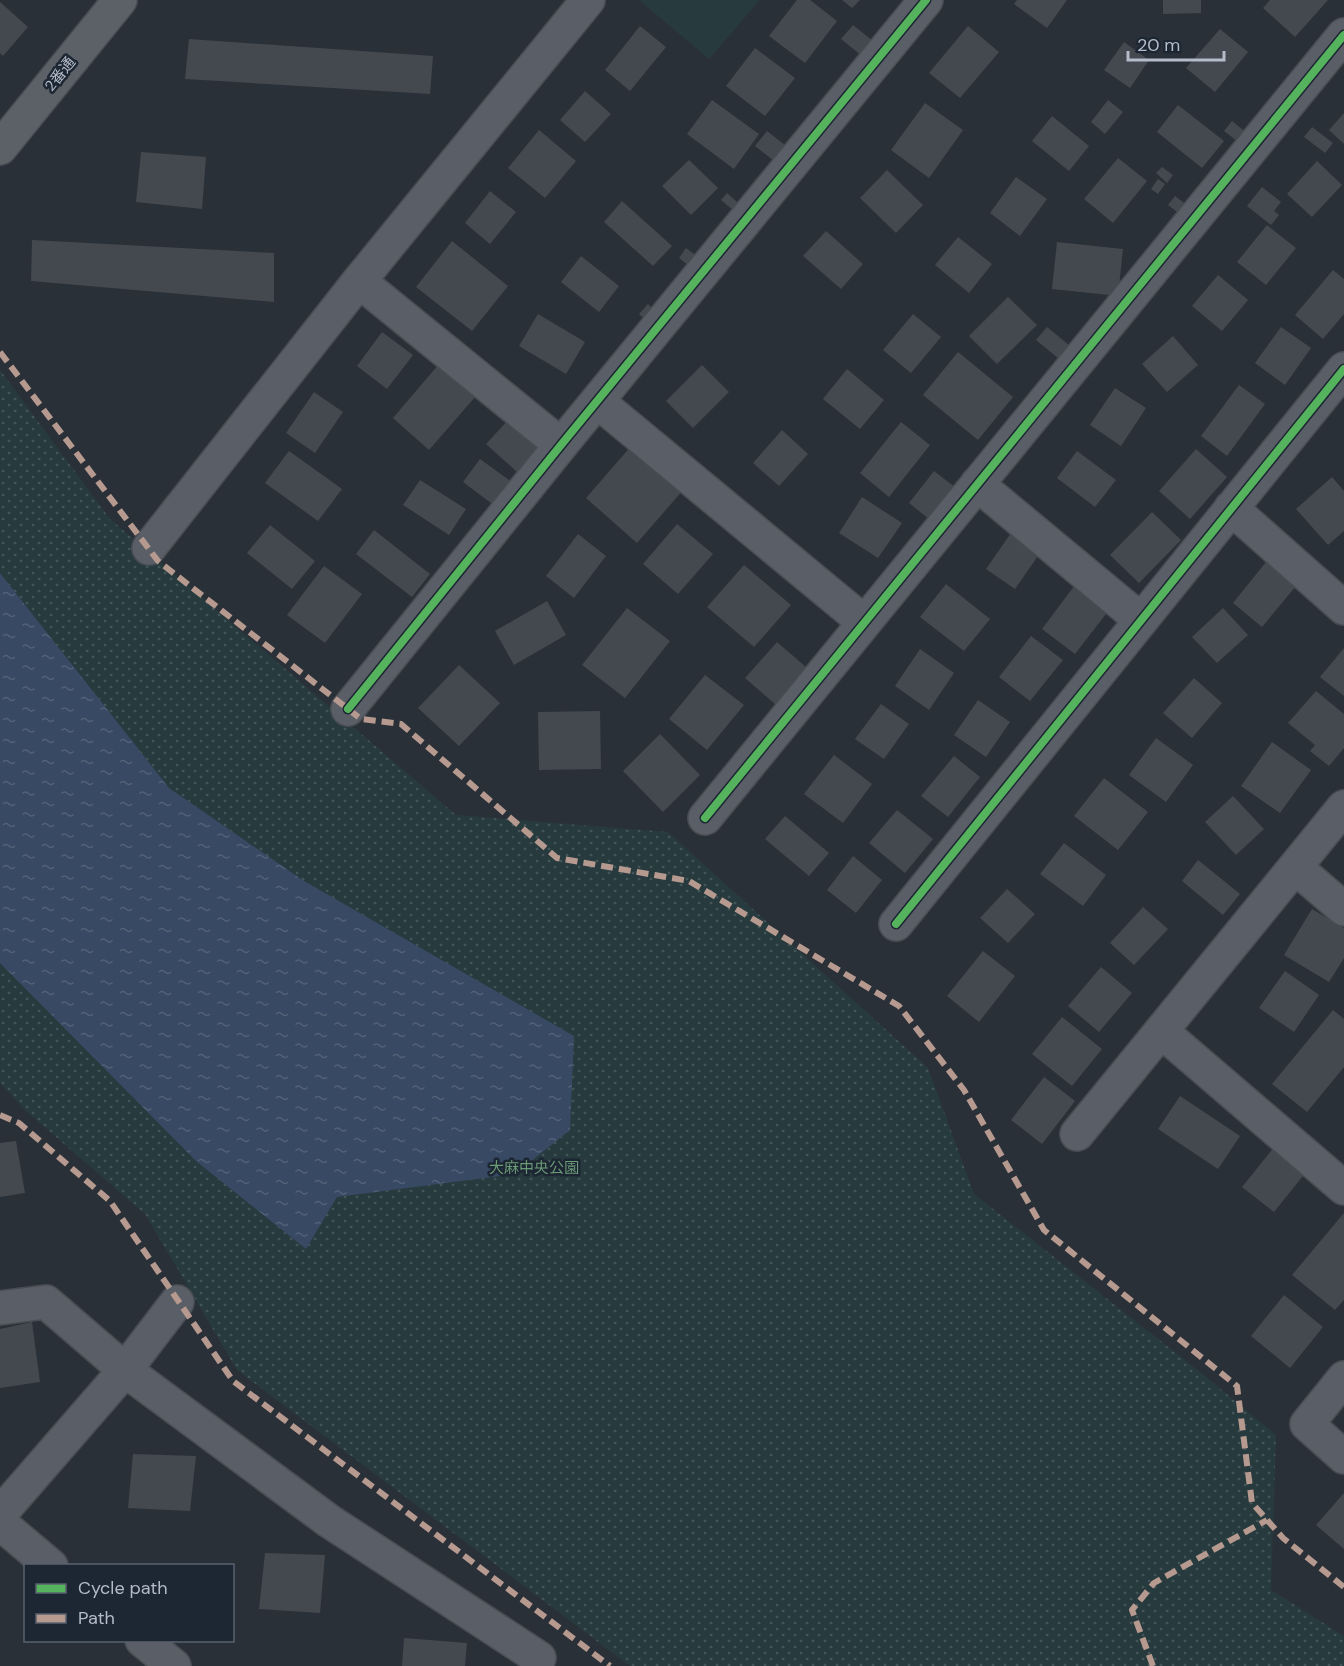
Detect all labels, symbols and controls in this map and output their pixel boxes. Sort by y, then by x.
scale bar [1128,24,1224,62]
text: 20 m [1137,33,1180,57]
street label: 2番通 [40,53,80,95]
park label: 大麻中央公園 [489,1158,579,1178]
legend [24,1564,234,1642]
text: Cycle path [78,1576,168,1600]
text: Path [78,1606,115,1630]

